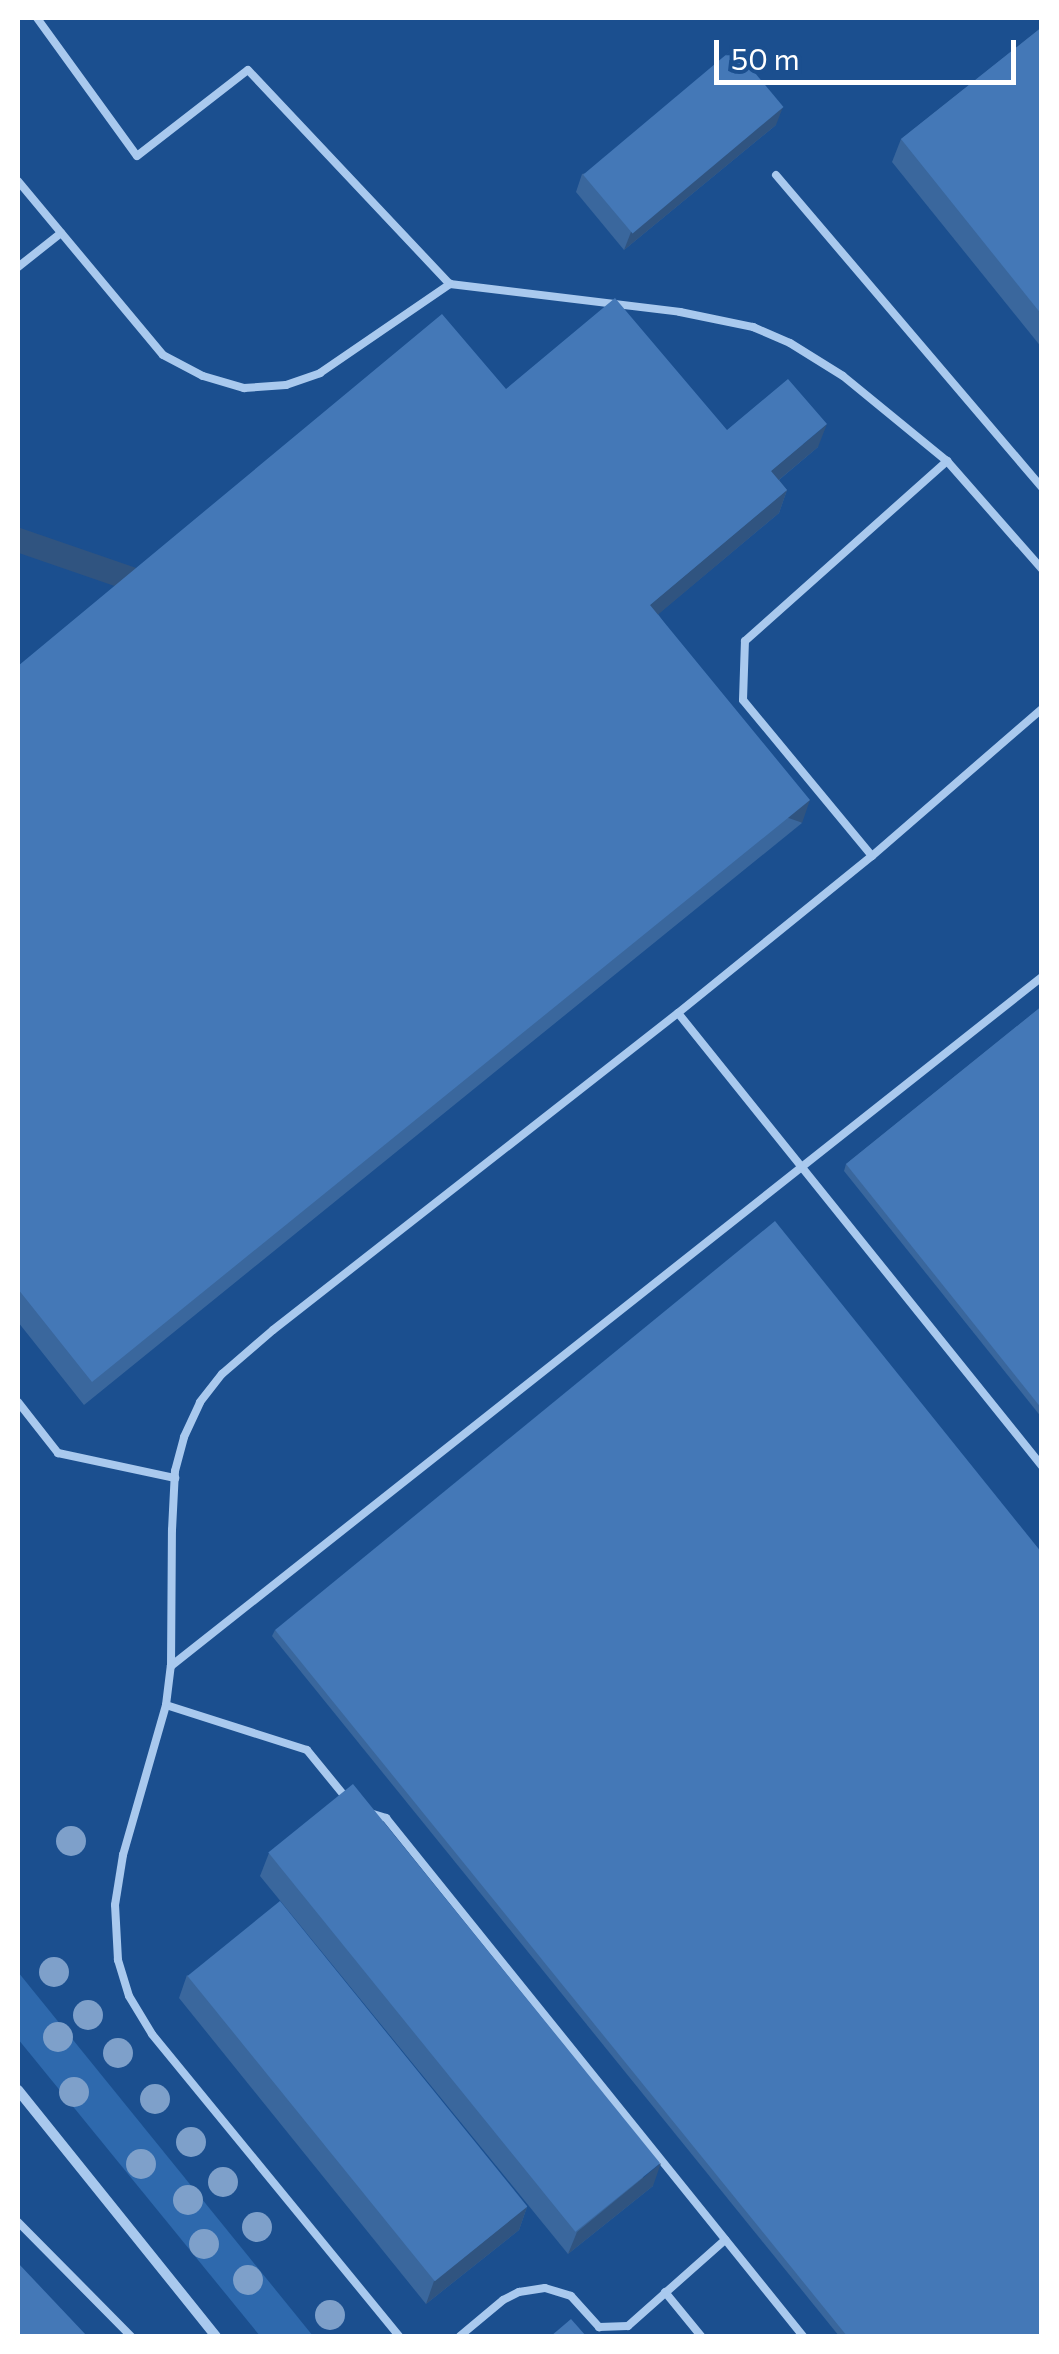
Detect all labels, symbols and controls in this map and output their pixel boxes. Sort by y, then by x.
scale bar [719,20,1022,82]
text: 50 m [731,39,800,76]

